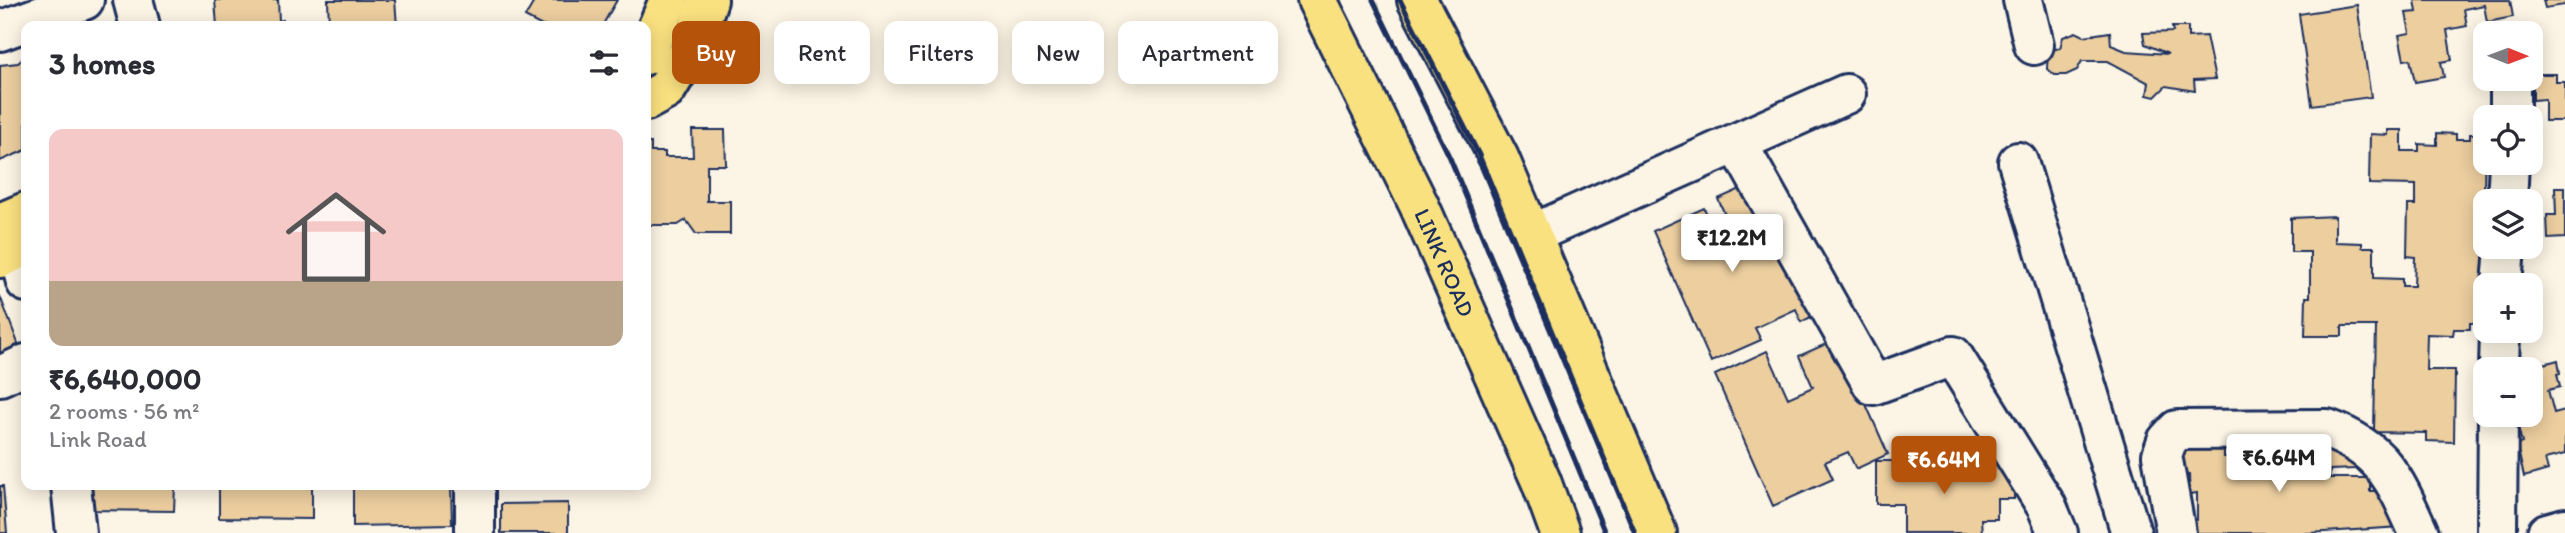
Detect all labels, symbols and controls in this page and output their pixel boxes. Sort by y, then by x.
chip: Buy [672,21,760,84]
chip: Rent [774,21,870,84]
chip: Filters [884,21,998,84]
chip: New [1012,21,1104,84]
chip: Apartment [1118,21,1278,84]
north arrow [2473,21,2543,91]
map controls [2473,21,2543,427]
icon: filters [585,44,623,82]
text: 3 homes [49,45,156,82]
button: locate [2473,105,2543,175]
icon: home [273,174,399,300]
button: layers [2473,189,2543,259]
street label: LINK ROAD [1408,204,1481,321]
pin: ₹12.2M [1675,215,1789,274]
text: ₹12.2M [1697,223,1767,251]
button: + [2473,273,2543,343]
button: − [2473,357,2543,427]
text: ₹6,640,000 [49,360,202,397]
text: 2 rooms · 56 m² [49,397,200,425]
text: Link Road [49,425,147,453]
pin: ₹6.64M [2222,434,2336,494]
pin: ₹6.64M [1887,436,2001,496]
text: ₹6.64M [2242,443,2316,471]
text: ₹6.64M [1907,445,1981,473]

